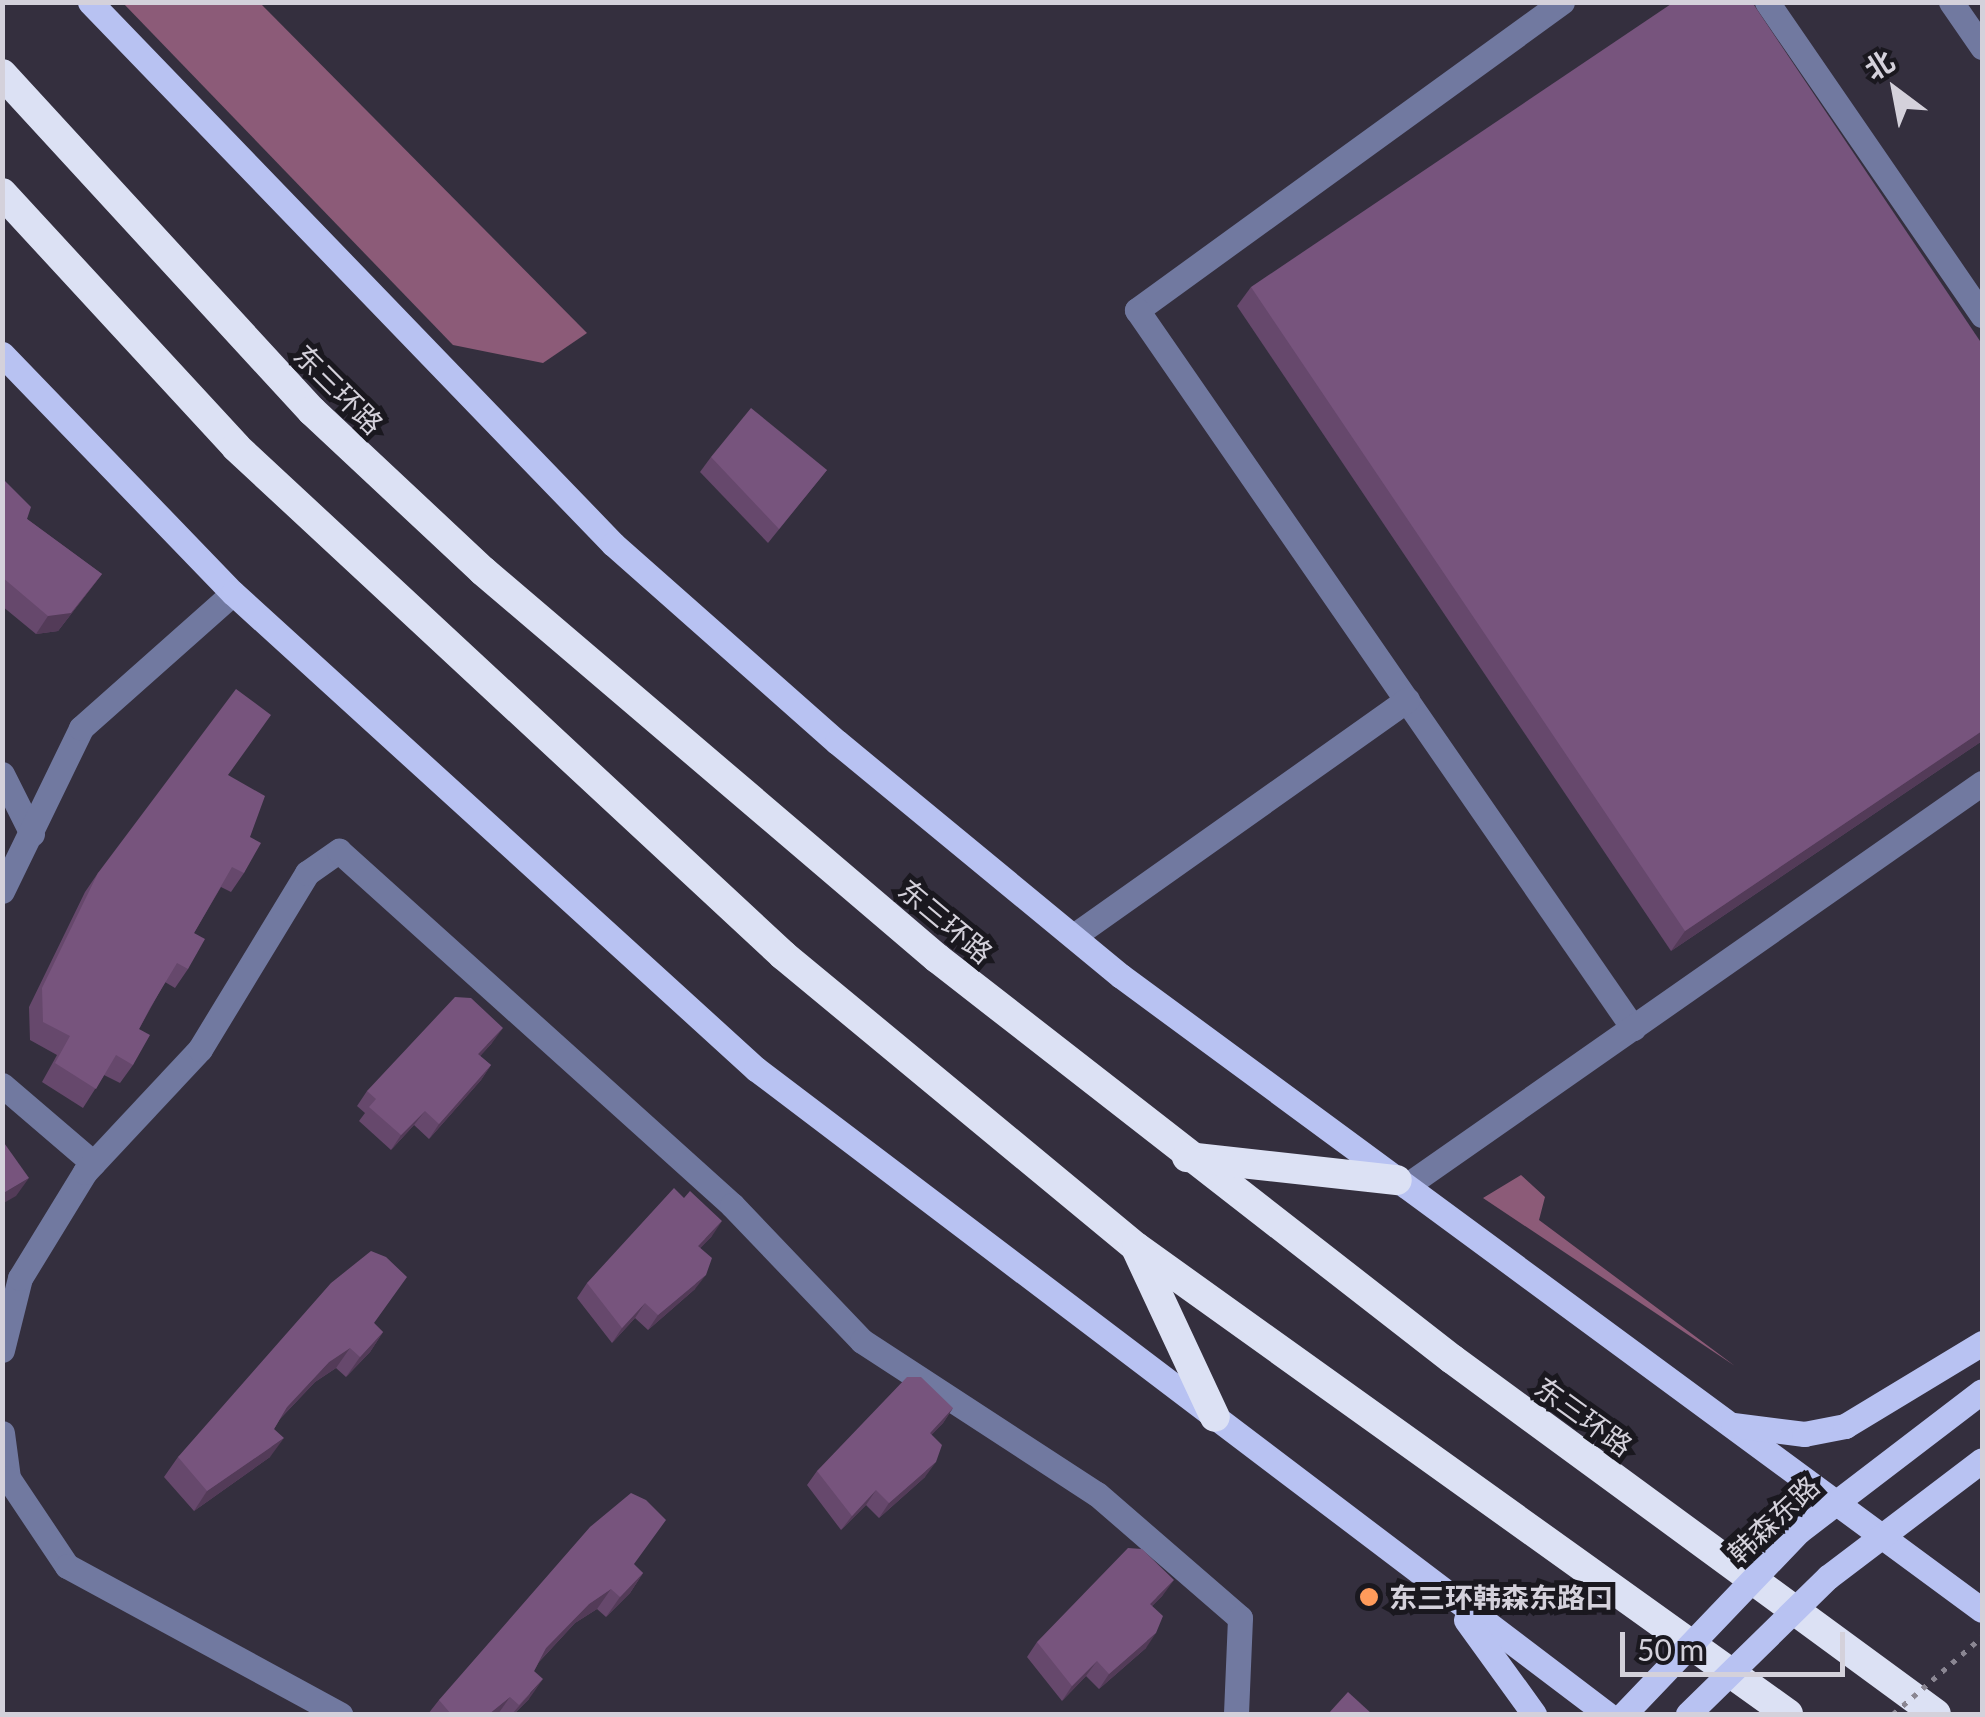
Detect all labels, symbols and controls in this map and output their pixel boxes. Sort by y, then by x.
north arrow [1845,40,1945,140]
text: 北 [1858,43,1900,86]
street label: 东三环路 [288,338,390,440]
street label: 东三环路 [892,872,1000,970]
street label: 东三环路 [1529,1369,1639,1463]
street label: 韩森东路 [1721,1469,1825,1569]
place label: 东三环韩森东路口 [1389,1580,1613,1614]
marker: 东三环韩森东路口 [1358,1586,1380,1608]
scale bar [1625,1612,1850,1674]
text: 50 m [1637,1631,1704,1667]

